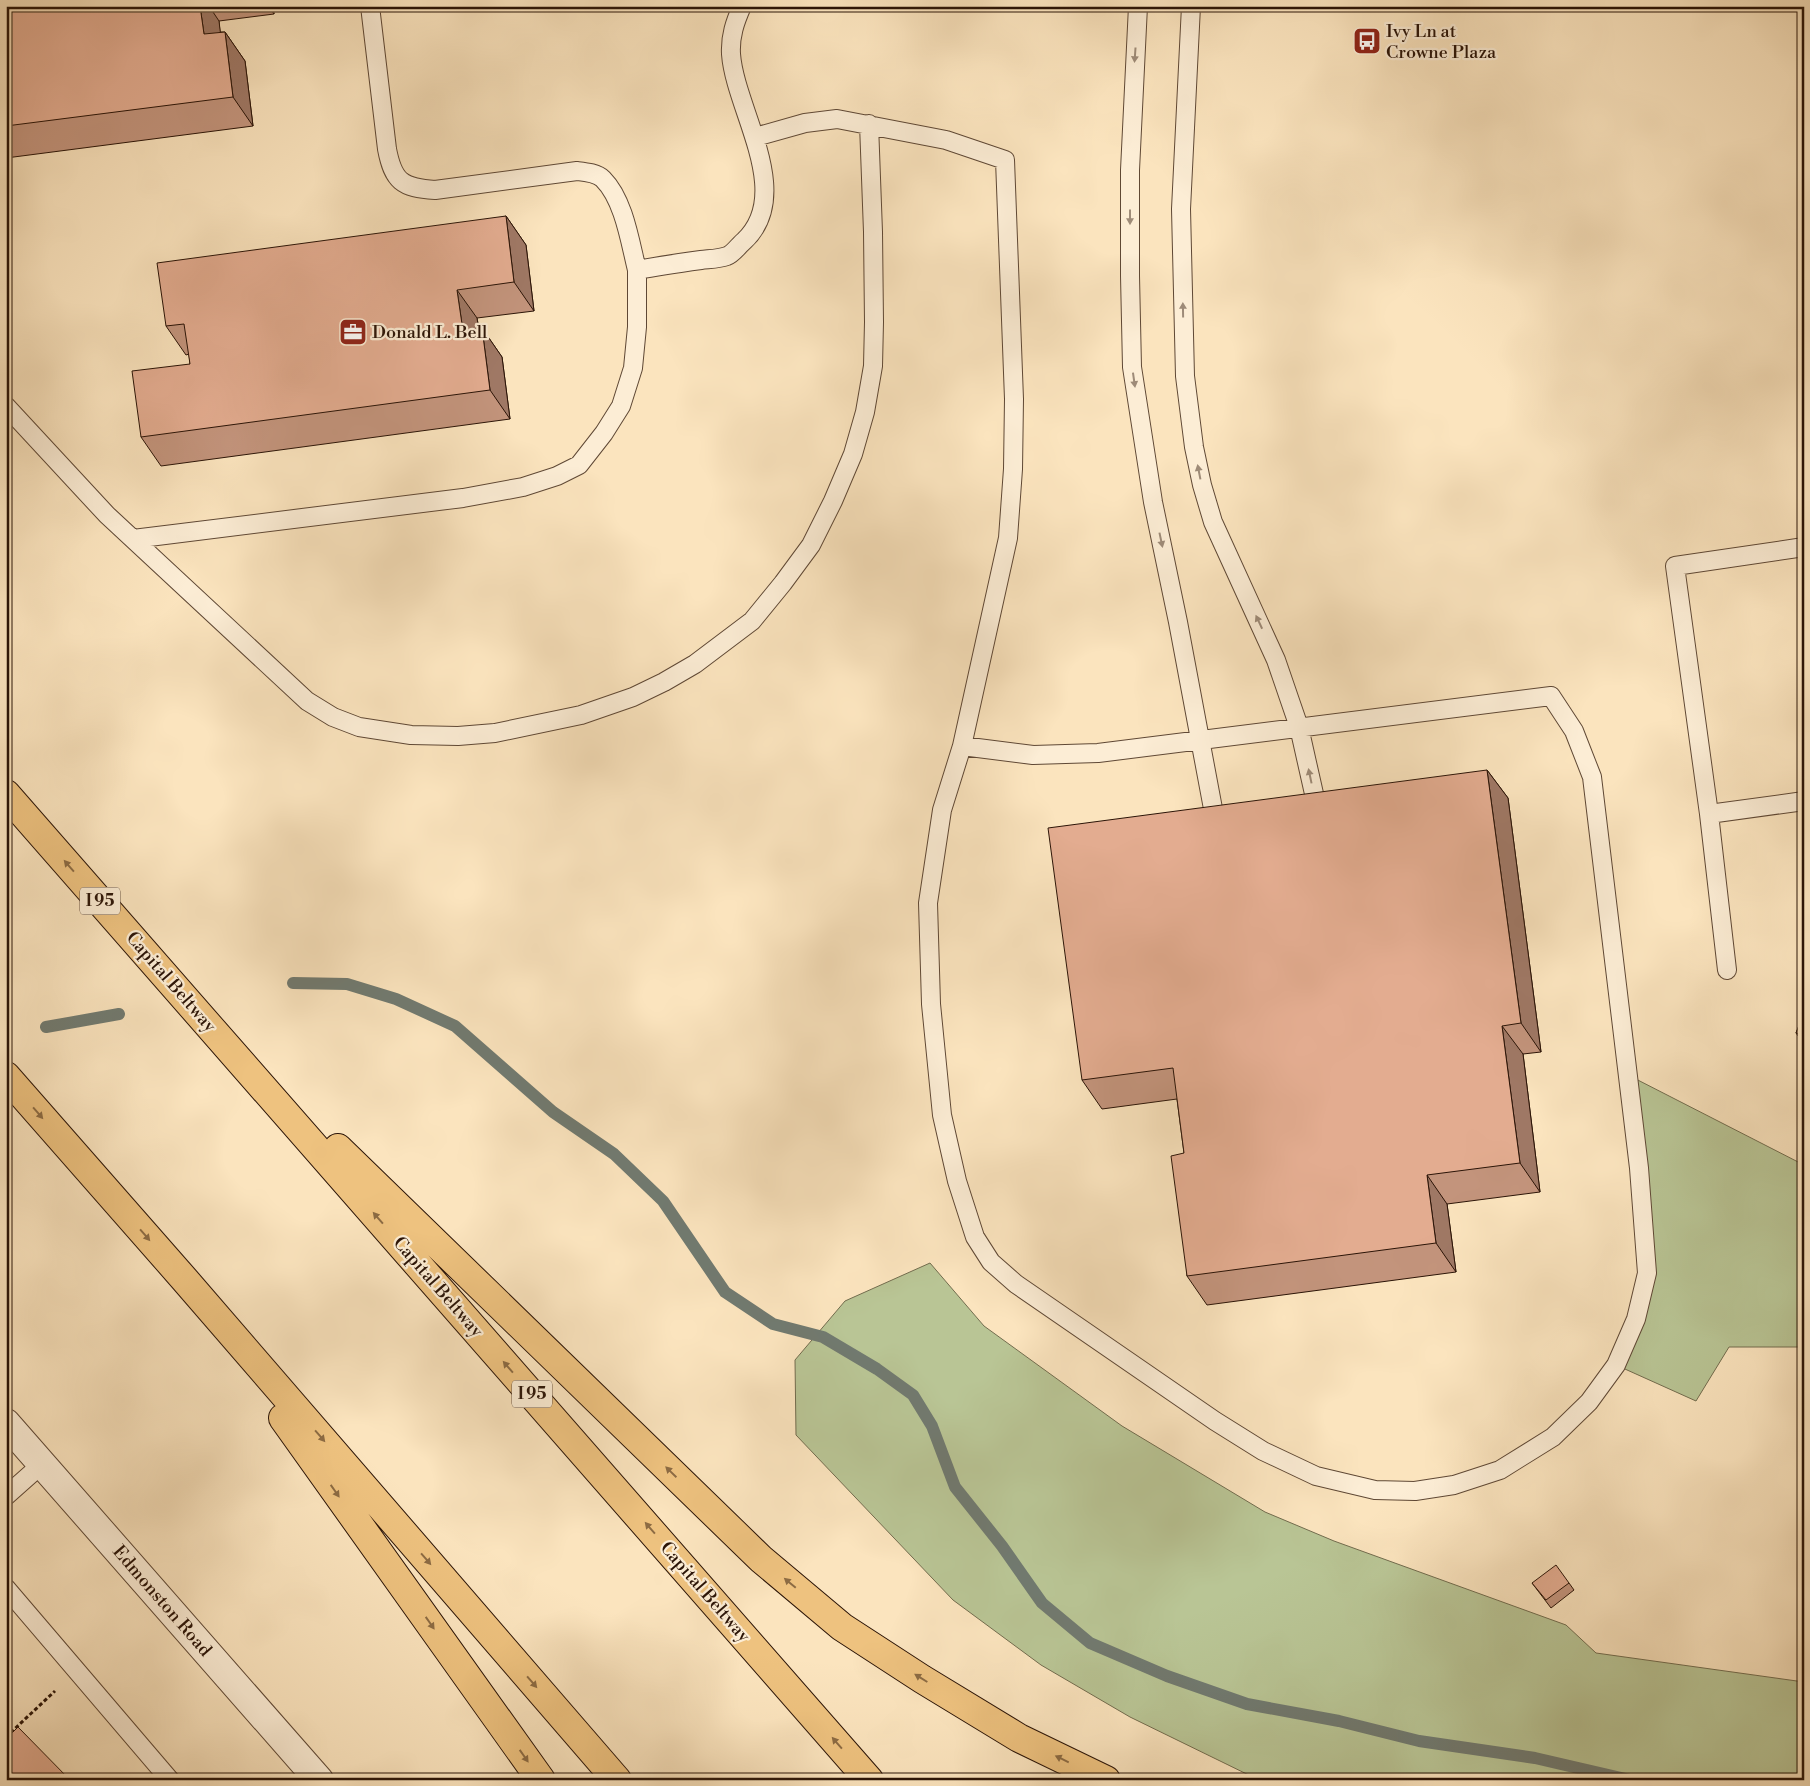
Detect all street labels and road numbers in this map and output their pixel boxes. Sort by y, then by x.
road number: I 95 [80,888,120,914]
street label: Capital Beltway [121,927,221,1037]
street label: Capital Beltway [388,1232,488,1342]
road number: I 95 [512,1380,552,1408]
street label: Capital Beltway [655,1537,755,1647]
street label: Edmonston Road [107,1541,217,1662]

